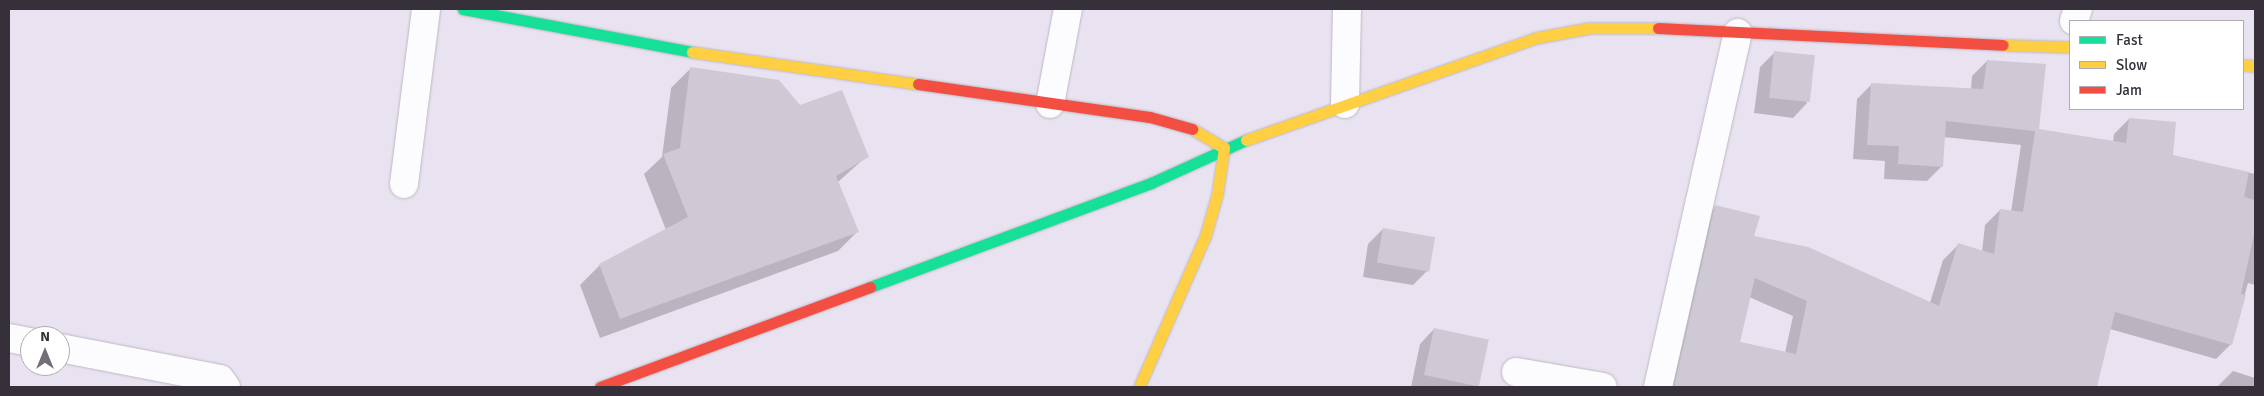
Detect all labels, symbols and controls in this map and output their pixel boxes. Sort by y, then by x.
legend [2069,20,2244,110]
text: Fast [2116,31,2143,49]
text: Slow [2116,56,2147,74]
text: Jam [2116,81,2142,99]
north arrow [20,326,70,376]
text: N [40,328,50,345]

